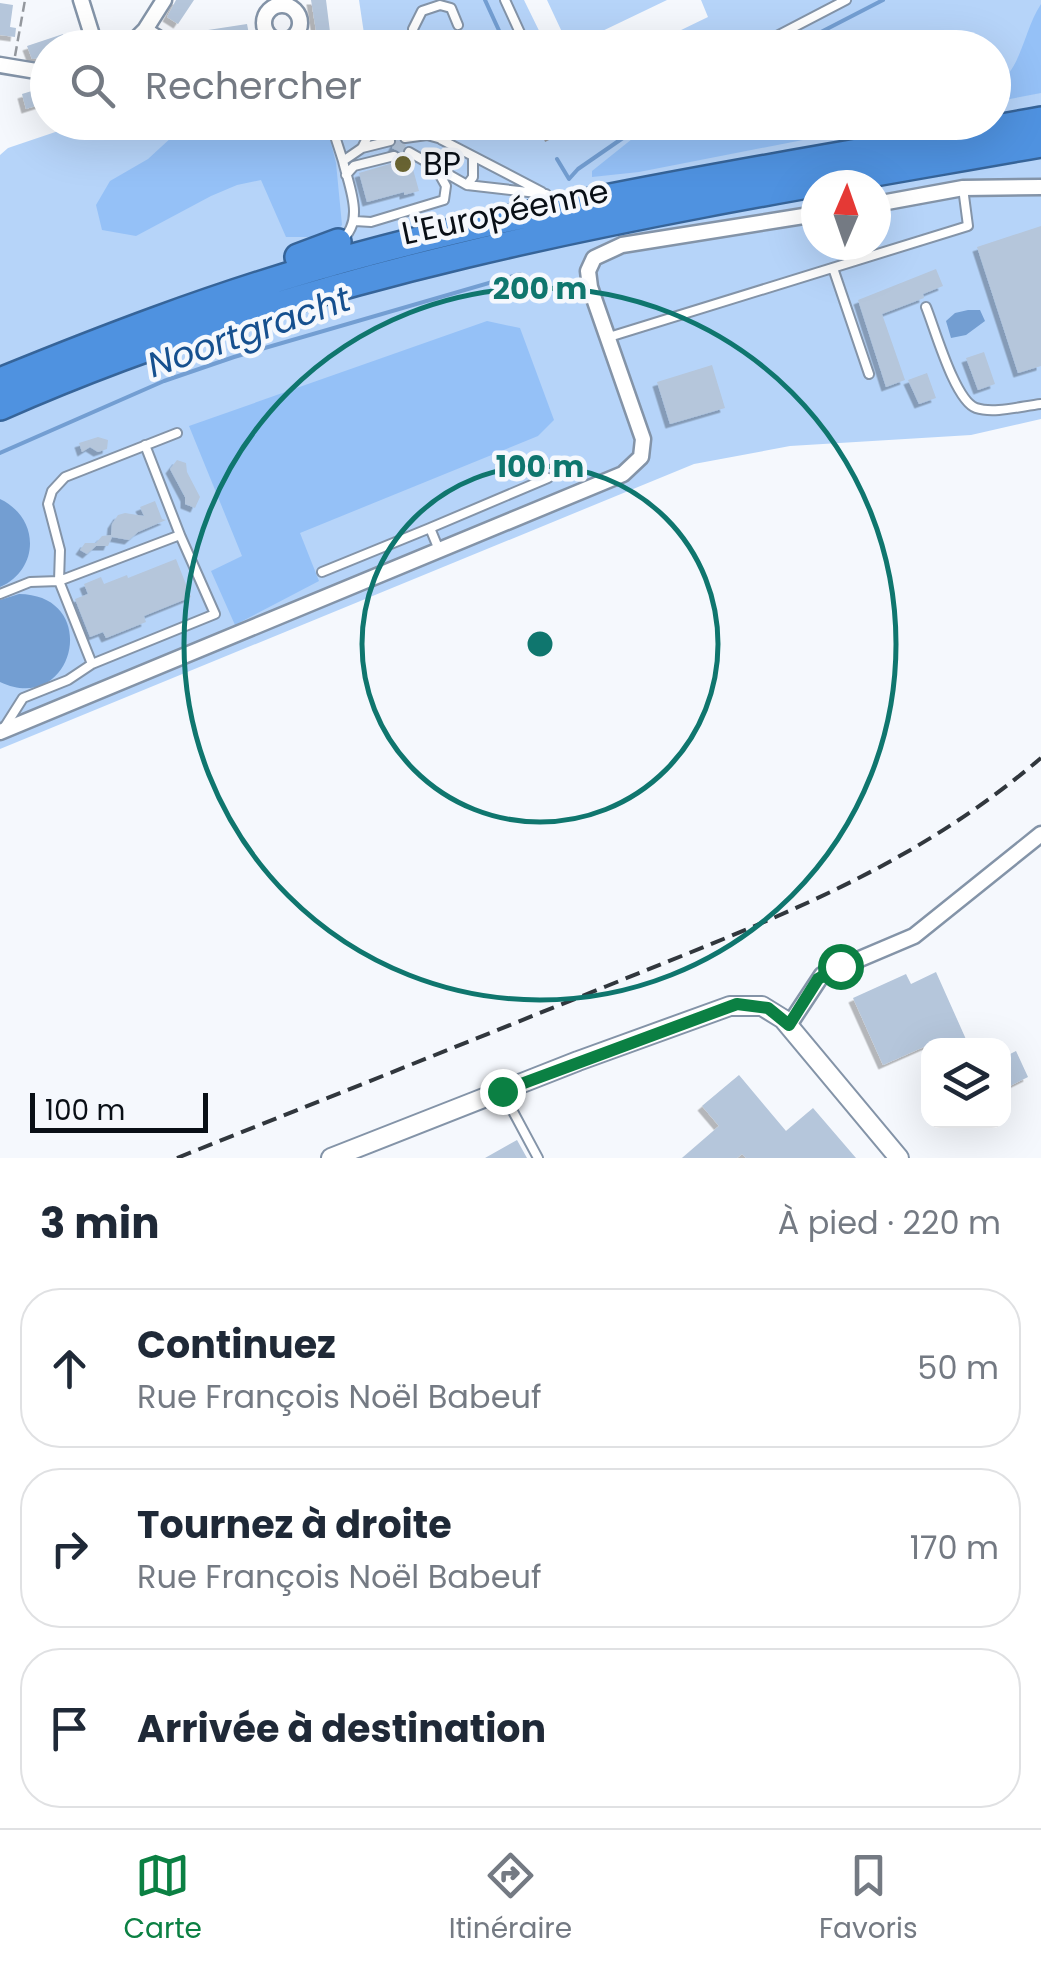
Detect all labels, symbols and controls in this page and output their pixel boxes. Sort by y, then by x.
search box [30,30,1011,140]
icon: search [65,58,120,113]
text: Rechercher [145,59,362,112]
place label: BP [423,141,461,186]
marker: BP [392,153,414,175]
street label: L'Européenne [397,168,612,255]
north arrow [801,170,891,260]
text: 200 m [493,267,587,310]
water label: Noortgracht [141,273,358,389]
text: 100 m [496,445,584,488]
centre of rings [522,626,558,662]
route start [818,944,864,990]
map controls [921,1038,1011,1128]
button: layers [921,1038,1011,1128]
route end [480,1069,526,1115]
scale bar [30,1088,208,1132]
text: 100 m [45,1091,125,1130]
text: 3 min [40,1194,160,1253]
text: À pied · 220 m [778,1200,1001,1245]
text: Continuez [137,1318,336,1371]
icon: ahead [42,1341,97,1396]
text: 50 m [917,1345,999,1390]
text: Rue François Noël Babeuf [137,1374,541,1419]
text: Tournez à droite [137,1498,452,1551]
icon: right [42,1521,97,1576]
text: 170 m [910,1525,999,1570]
text: Rue François Noël Babeuf [137,1554,541,1599]
icon: arrive [42,1701,97,1756]
text: Arrivée à destination [137,1702,546,1755]
tab: Carte [123,1848,202,1950]
tab: Itinéraire [449,1848,572,1950]
tab: Favoris [819,1848,918,1950]

